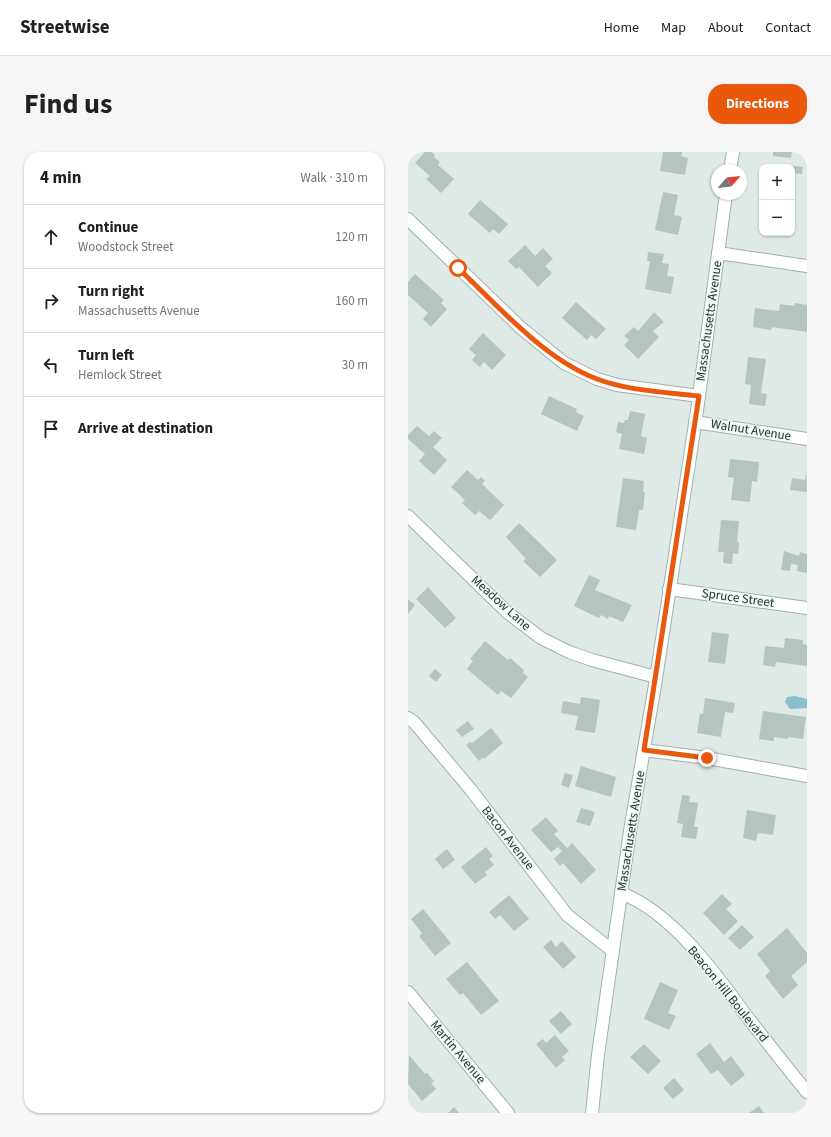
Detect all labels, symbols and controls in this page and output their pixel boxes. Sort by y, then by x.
text: Streetwise [20,14,110,41]
text: Home [604,18,639,38]
text: Map [661,18,686,38]
text: About [708,18,743,38]
text: Contact [765,18,811,38]
text: Find us [24,84,112,124]
button: Directions [708,84,807,124]
north arrow [711,164,747,200]
map controls [759,164,795,236]
button: + [759,164,795,200]
text: 4 min [40,166,81,190]
text: Walk · 310 m [300,169,368,187]
button: − [759,200,795,236]
text: Continue [78,217,138,238]
icon: ahead [40,226,62,248]
text: 120 m [335,228,368,246]
text: Woodstock Street [78,238,174,256]
route start [449,259,467,277]
street label: Massachusetts Avenue [692,259,726,383]
text: Turn right [78,281,144,302]
icon: right [40,290,62,312]
text: 160 m [335,292,368,310]
text: Massachusetts Avenue [78,302,200,320]
text: Turn left [78,345,134,366]
icon: left [40,354,62,376]
text: 30 m [342,356,368,374]
text: Hemlock Street [78,366,162,384]
street label: Walnut Avenue [710,415,792,445]
icon: arrive [40,418,62,440]
text: Arrive at destination [78,418,213,439]
street label: Meadow Lane [467,571,535,635]
street label: Spruce Street [701,584,776,612]
route end [698,749,716,767]
street label: Massachusetts Avenue [613,769,649,893]
street label: Bacon Avenue [477,802,539,874]
street label: Beacon Hill Boulevard [683,942,773,1046]
street label: Martin Avenue [426,1016,490,1088]

